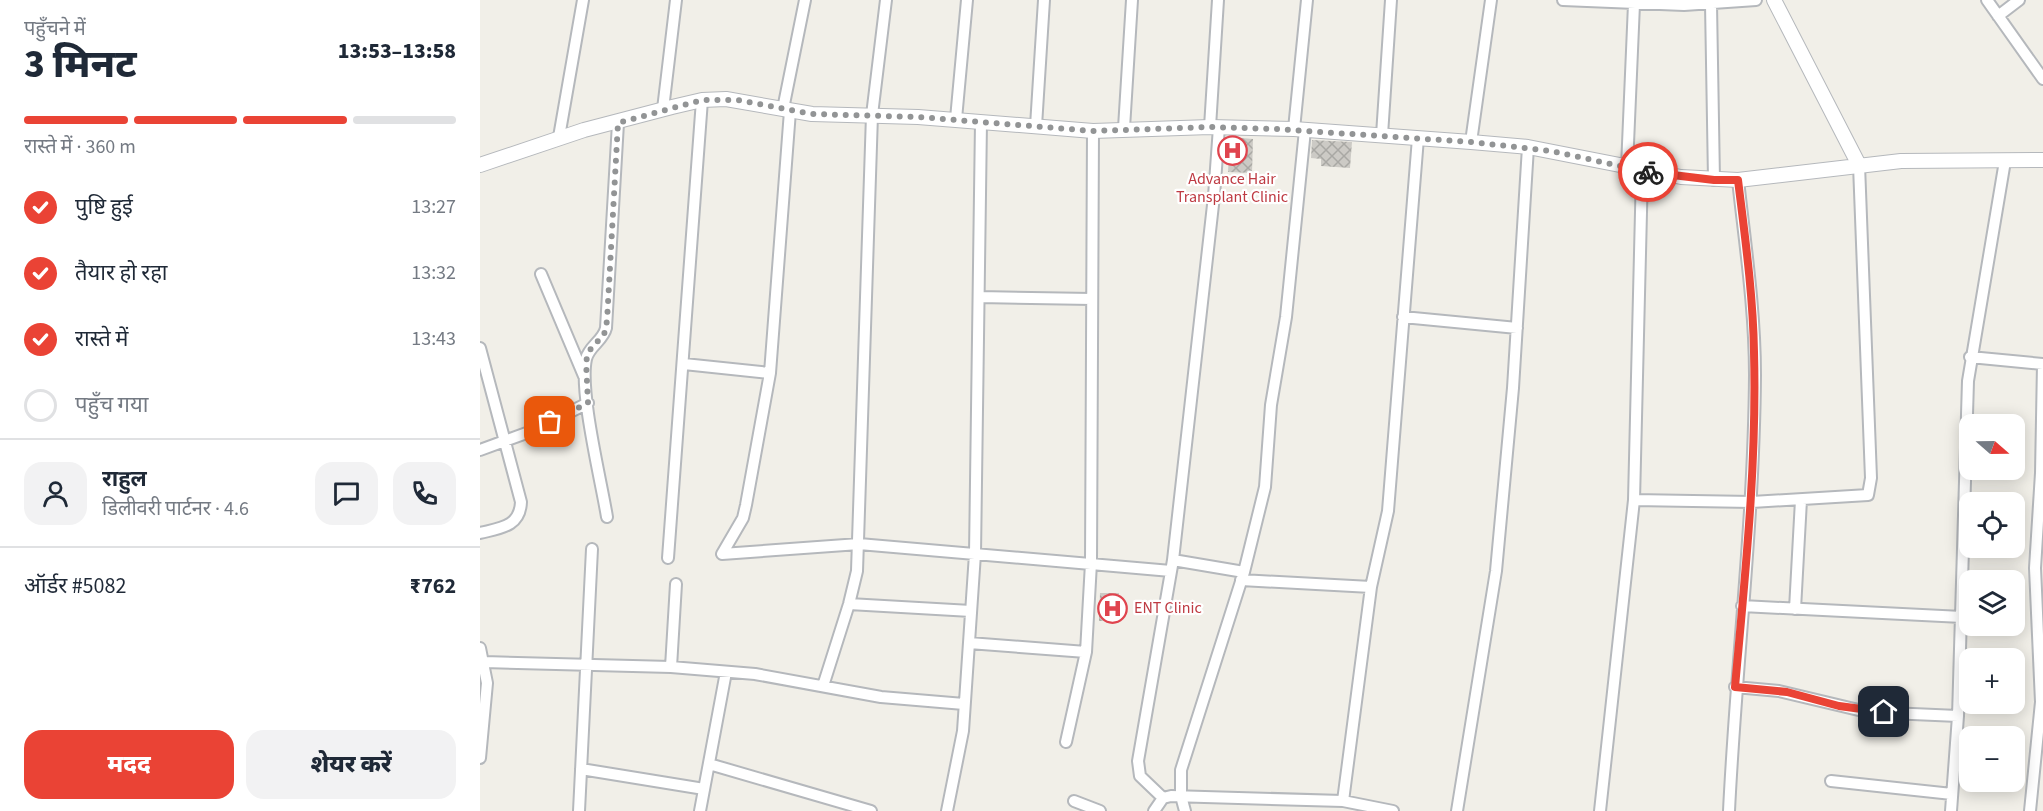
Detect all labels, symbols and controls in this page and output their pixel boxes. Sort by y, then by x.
text: पहुँचने में [24,15,86,43]
text: 13:53–13:58 [338,35,456,67]
text: 3 मिनट [24,37,137,93]
text: रास्ते में · 360 m [24,133,136,161]
hospital icon: Advance Hair Transplant Clinic [1216,135,1248,167]
courier [1618,142,1678,202]
icon: bike [1632,156,1665,189]
place label: Advance Hair Transplant Clinic [1176,168,1288,208]
icon: check [24,191,57,224]
text: पुष्टि हुई [75,191,133,223]
text: 13:27 [411,193,456,221]
icon: check [24,257,57,290]
text: तैयार हो रहा [75,257,168,289]
text: 13:32 [411,259,456,287]
icon: check [24,323,57,356]
text: रास्ते में [75,323,128,355]
text: 13:43 [411,325,456,353]
text: पहुँच गया [75,389,148,421]
pin [524,396,575,447]
icon: bag [533,405,566,438]
north arrow [1959,414,2025,480]
map controls [1959,414,2025,792]
button: person [24,462,87,525]
button: chat [315,462,378,525]
button: phone [393,462,456,525]
text: राहुल [102,463,147,495]
button: locate [1959,492,2025,558]
text: डिलीवरी पार्टनर · 4.6 [102,495,249,523]
text: ऑर्डर #5082 [24,570,126,602]
text: ₹762 [410,570,456,602]
button: layers [1959,570,2025,636]
hospital icon: ENT Clinic [1097,592,1129,624]
place label: ENT Clinic [1134,597,1202,619]
button: + [1959,648,2025,714]
pin [1858,686,1909,737]
icon: home [1867,695,1900,728]
button: − [1959,726,2025,792]
button: मदद [24,730,234,799]
button: शेयर करें [246,730,456,799]

